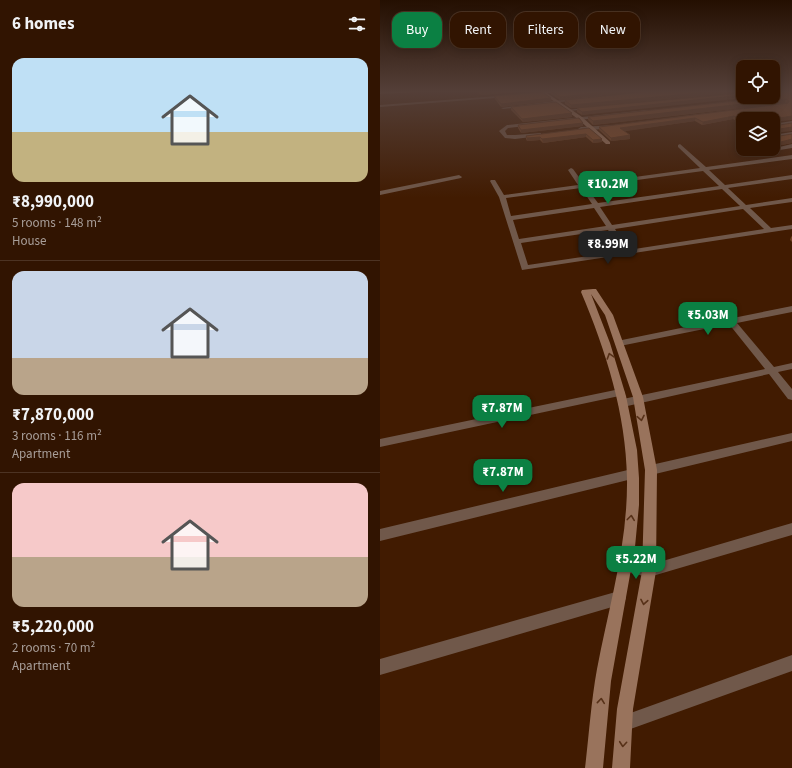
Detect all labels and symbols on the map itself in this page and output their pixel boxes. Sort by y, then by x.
pin: ₹10.2M [575,171,641,205]
pin: ₹8.99M [575,231,641,265]
pin: ₹5.03M [675,302,741,336]
one-way arrow [606,353,615,360]
pin: ₹7.87M [469,395,535,429]
one-way arrow [637,414,645,421]
pin: ₹7.87M [470,459,536,493]
one-way arrow [627,515,636,521]
pin: ₹5.22M [603,546,669,580]
one-way arrow [640,599,649,605]
one-way arrow [596,698,605,704]
one-way arrow [618,741,627,747]

